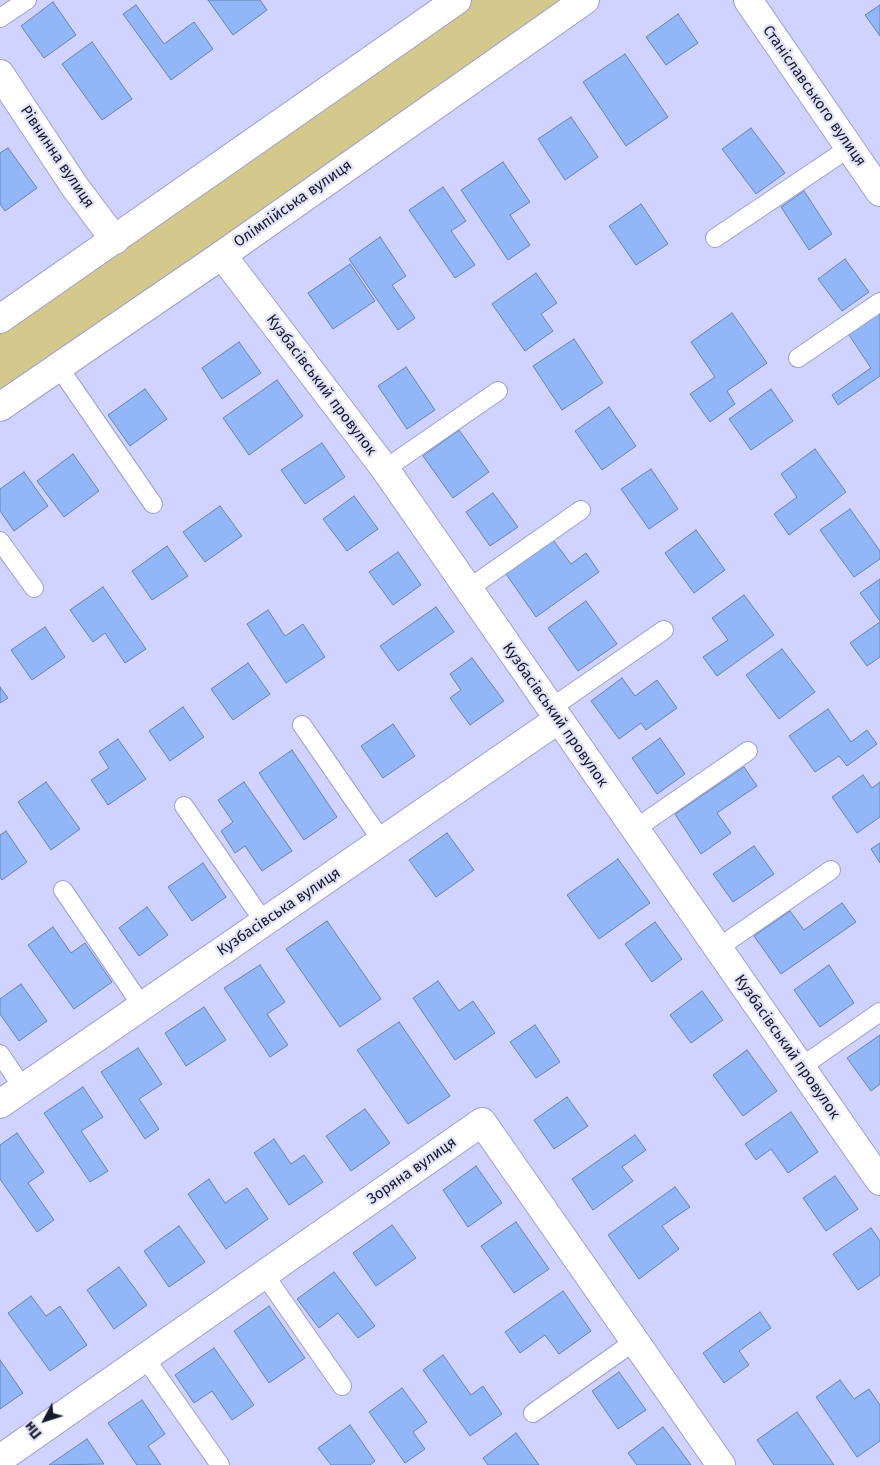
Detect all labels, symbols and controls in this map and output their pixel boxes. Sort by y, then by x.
street label: Станіславського вулиця [759,22,869,170]
street label: Рівнинна вулиця [16,102,98,212]
street label: Олімпійська вулиця [230,156,356,252]
street label: Кузбасівський провулок [262,311,380,459]
street label: Кузбасівський провулок [498,639,612,791]
street label: Кузбасівська вулиця [214,864,344,960]
street label: Кузбасівський провулок [730,971,844,1123]
street label: Зоряна вулиця [364,1134,460,1208]
north arrow [20,1395,70,1445]
text: Пн [21,1418,45,1442]

